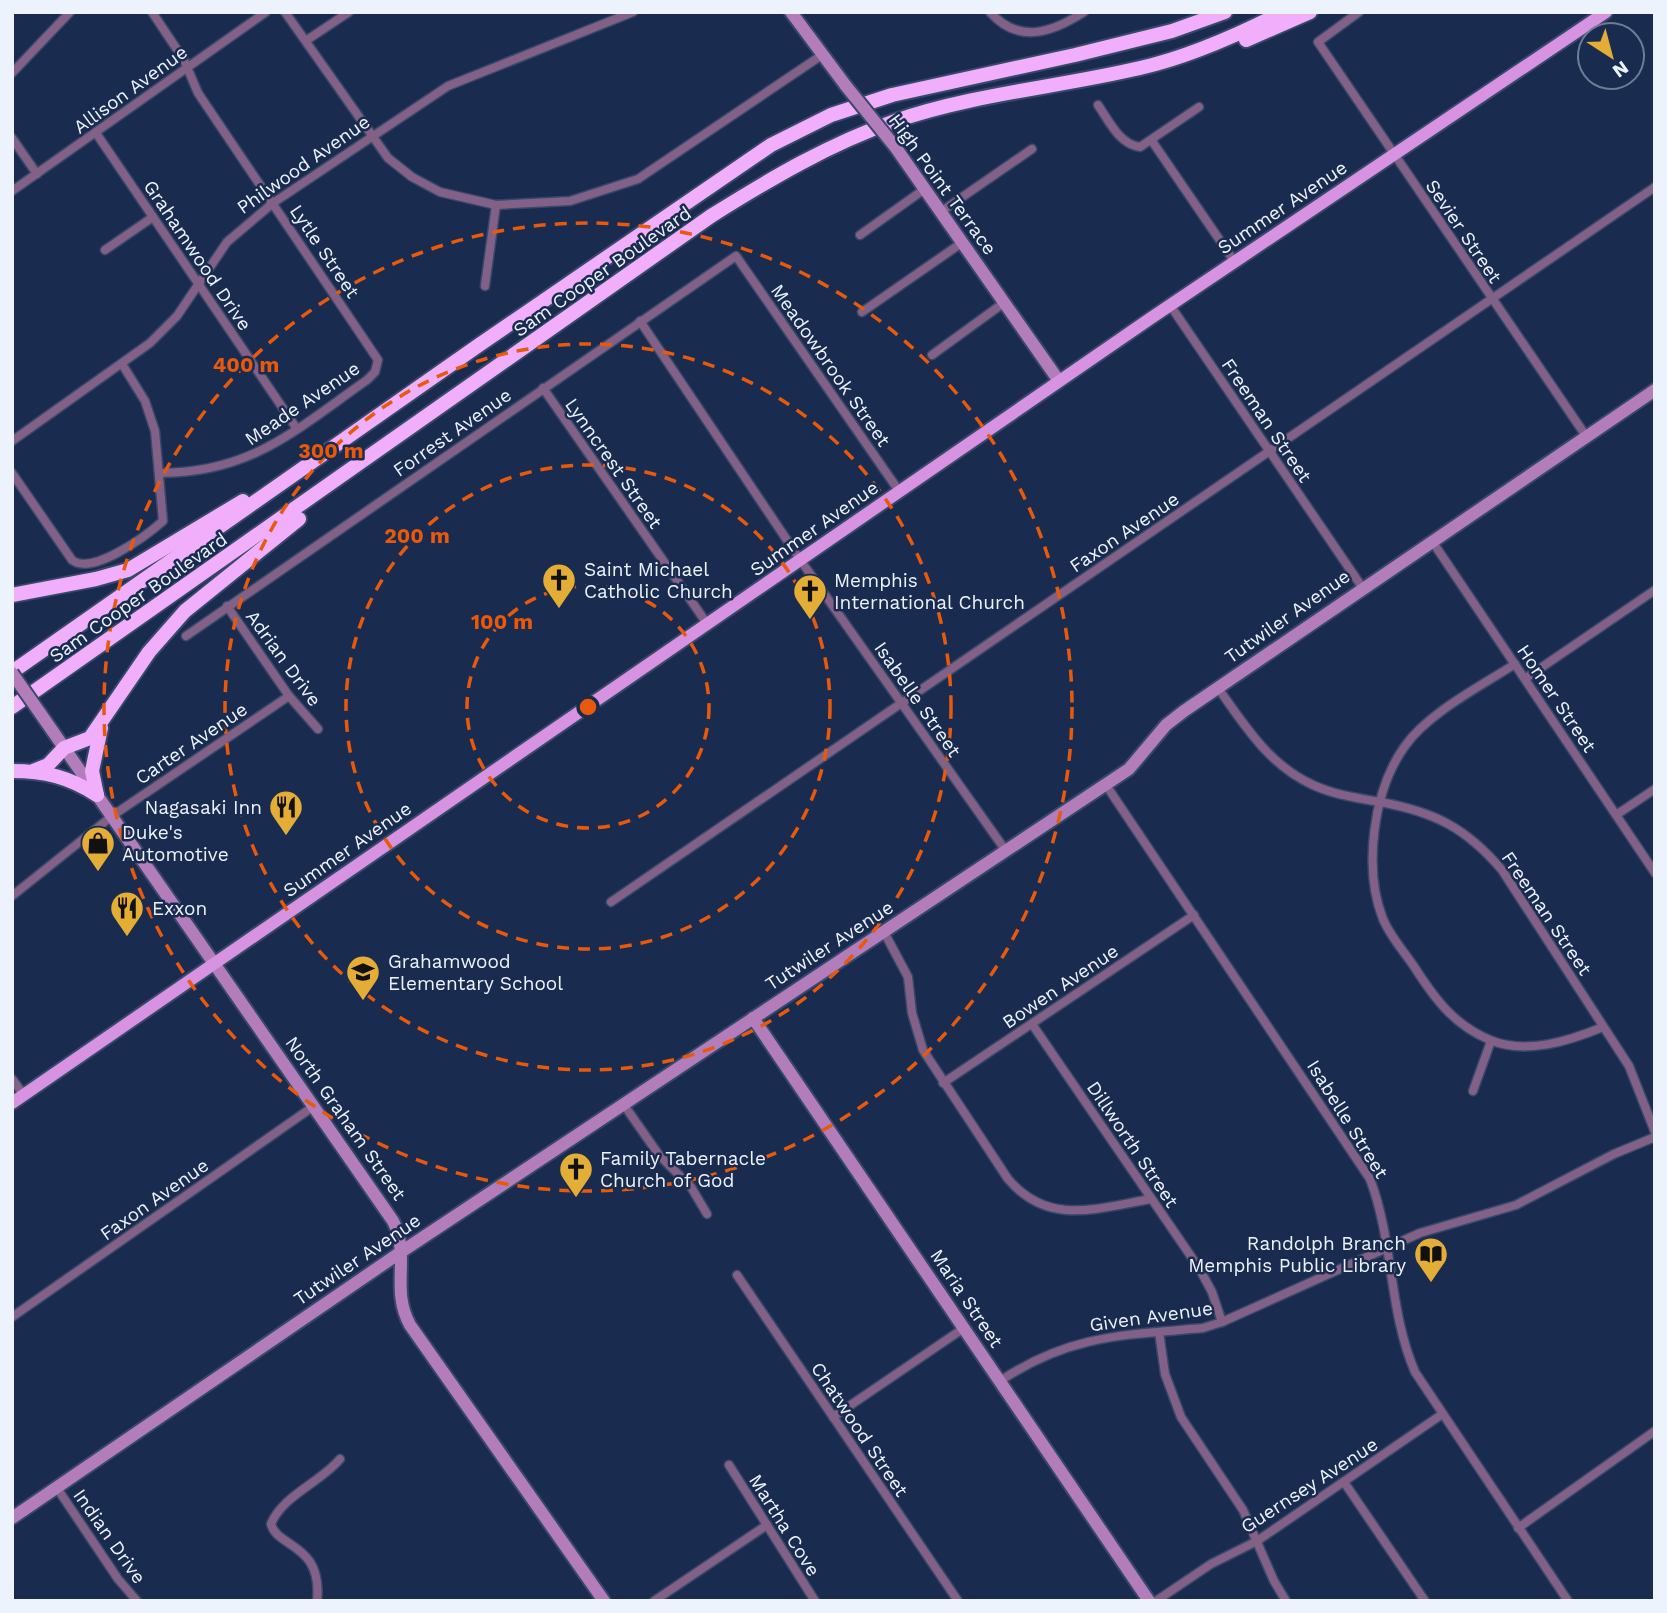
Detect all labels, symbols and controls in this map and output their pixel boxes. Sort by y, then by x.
north arrow [1576,21,1646,91]
street label: Allison Avenue [69,40,192,138]
text: N [1608,56,1633,83]
street label: High Point Terrace [884,109,1001,259]
street label: Philwood Avenue [232,110,374,219]
street label: Summer Avenue [1213,156,1351,259]
street label: Sevier Street [1421,175,1507,287]
street label: Grahamwood Drive [139,176,256,335]
street label: Lytle Street [285,200,364,302]
street label: Sam Cooper Boulevard [509,201,696,342]
street label: Meadowbrook Street [766,280,895,451]
text: 400 m [213,352,279,377]
street label: Freeman Street [1217,354,1317,487]
street label: Meade Avenue [240,357,364,450]
street label: Forrest Avenue [389,383,516,482]
street label: Lynncrest Street [560,394,667,533]
text: 300 m [298,438,364,463]
street label: Summer Avenue [746,476,883,581]
street label: Faxon Avenue [1065,487,1183,578]
text: 200 m [384,523,450,548]
street label: Sam Cooper Boulevard [45,527,232,668]
place label: Saint Michael Catholic Church [584,558,733,603]
church icon: Saint Michael Catholic Church [540,561,578,610]
street label: Tutwiler Avenue [1220,565,1354,668]
place label: Memphis International Church [834,569,1025,614]
church icon: Memphis International Church [791,572,829,621]
street label: Adrian Drive [241,606,326,711]
text: 100 m [471,609,533,634]
street label: Isabelle Street [869,637,966,761]
street label: Homer Street [1512,640,1601,757]
centre of rings [576,695,600,719]
street label: Carter Avenue [131,697,252,789]
restaurant icon: Nagasaki Inn [267,788,305,837]
place label: Nagasaki Inn [144,796,262,819]
street label: Summer Avenue [279,797,416,902]
place label: Duke's Automotive [122,821,229,866]
shop icon: Duke's Automotive [79,824,117,873]
street label: Freeman Street [1497,847,1597,980]
restaurant icon: Exxon [108,889,146,938]
street label: Tutwiler Avenue [761,896,898,995]
place label: Exxon [152,897,207,920]
street label: Bowen Avenue [998,939,1123,1034]
place label: Grahamwood Elementary School [388,950,563,995]
school or university icon: Grahamwood Elementary School [344,953,382,1002]
street label: North Graham Street [280,1032,411,1205]
street label: Isabelle Street [1302,1056,1393,1183]
street label: Dillworth Street [1082,1077,1183,1212]
place label: Family Tabernacle Church of God [600,1147,766,1192]
church icon: Family Tabernacle Church of God [557,1150,595,1199]
street label: Faxon Avenue [96,1154,213,1245]
street label: Tutwiler Avenue [290,1209,425,1310]
place label: Randolph Branch Memphis Public Library [1188,1232,1406,1277]
library icon: Randolph Branch Memphis Public Library [1412,1235,1450,1284]
street label: Maria Street [925,1245,1008,1352]
street label: Given Avenue [1088,1296,1214,1337]
street label: Chatwood Street [806,1358,913,1501]
street label: Guernsey Avenue [1236,1433,1382,1538]
street label: Martha Cove [744,1470,825,1580]
street label: Indian Drive [68,1484,151,1588]

